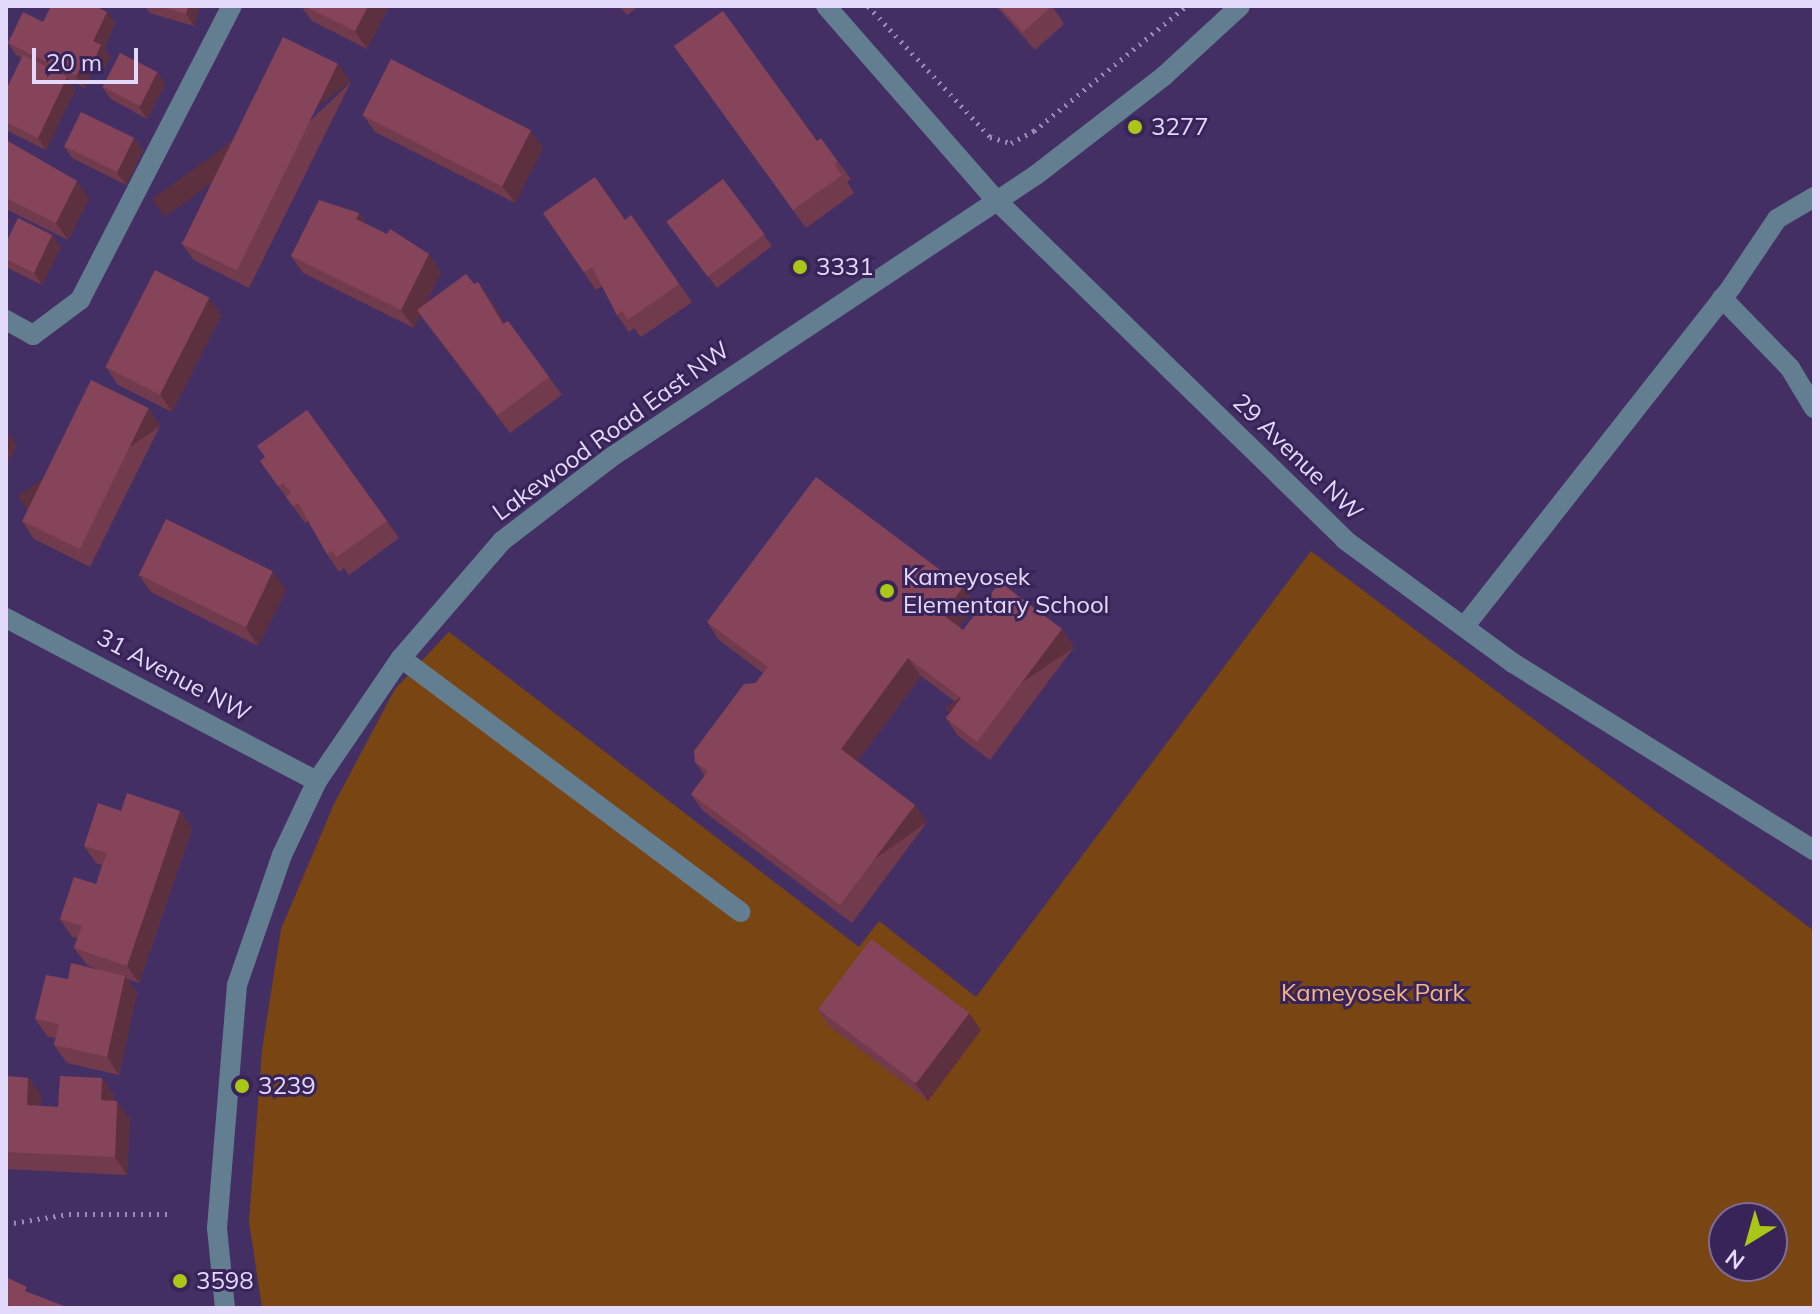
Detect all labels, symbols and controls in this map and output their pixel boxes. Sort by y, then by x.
scale bar [36,32,142,82]
text: 20 m [46,47,102,77]
place label: 3277 [1151,113,1209,141]
marker: 3277 [1126,118,1144,136]
place label: 3331 [816,253,874,281]
marker: 3331 [791,258,809,276]
street label: Lakewood Road East NW [487,335,735,527]
street label: 29 Avenue NW [1227,388,1369,526]
place label: Kameyosek Elementary School [903,563,1109,619]
marker: Kameyosek Elementary School [878,582,896,600]
street label: 31 Avenue NW [92,622,256,728]
park label: Kameyosek Park [1281,979,1465,1007]
place label: 3239 [258,1072,316,1100]
marker: 3239 [233,1077,251,1095]
north arrow [1708,1202,1788,1282]
text: N [1720,1243,1750,1276]
place label: 3598 [196,1267,254,1295]
marker: 3598 [171,1272,189,1290]

